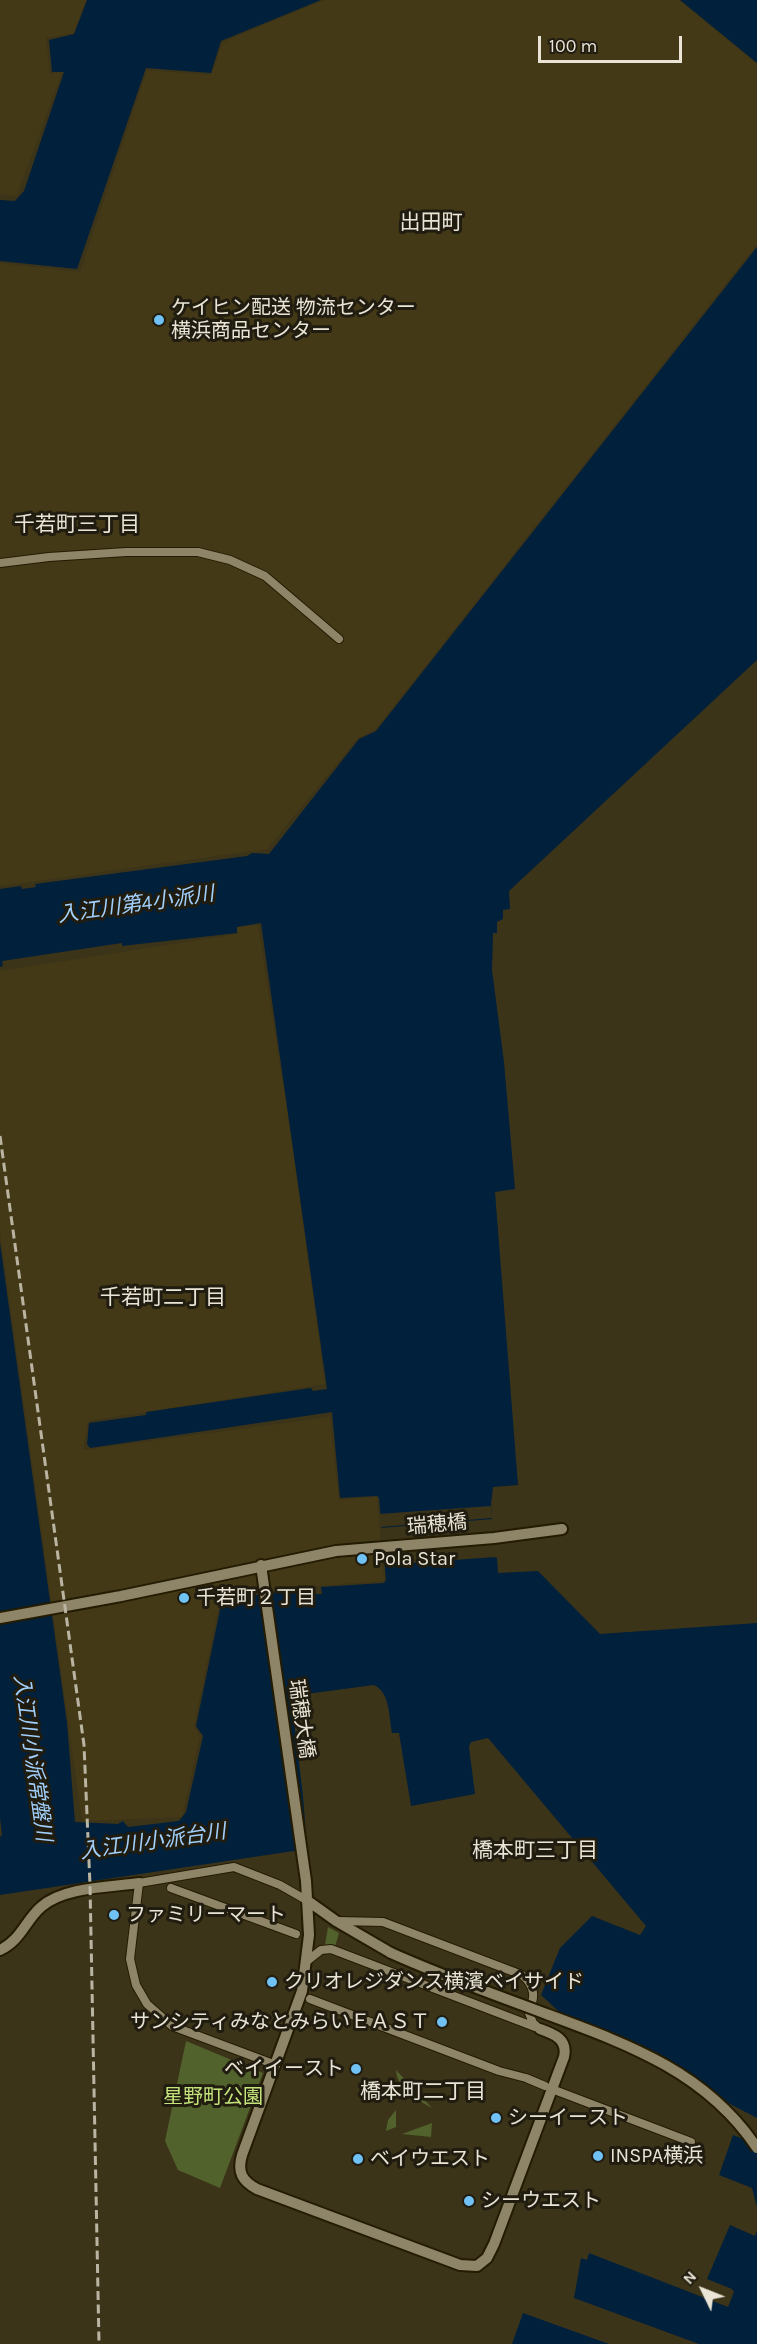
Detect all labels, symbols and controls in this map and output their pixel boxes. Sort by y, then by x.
scale bar [541,24,685,62]
text: 100 m [549,35,597,57]
district label: 出田町 [400,210,462,236]
place label: ケイヒン配送 物流センター 横浜商品センター [171,296,416,343]
marker: ケイヒン配送 物流センター 横浜商品センター [152,313,166,327]
district label: 千若町三丁目 [14,512,140,538]
water label: 入江川第4小派川 [56,882,216,928]
district label: 千若町二丁目 [100,1285,226,1311]
street label: 瑞穂橋 [406,1510,468,1540]
place label: Pola Star [374,1547,455,1571]
marker: Pola Star [355,1552,369,1566]
place label: 千若町２丁目 [196,1586,316,1610]
marker: 千若町２丁目 [177,1591,191,1605]
water label: 入江川小派常盤川 [8,1673,56,1843]
street label: 瑞穂大橋 [284,1678,318,1760]
water label: 入江川小派台川 [78,1819,228,1865]
district label: 橋本町三丁目 [472,1838,598,1864]
place label: ファミリーマート [126,1903,286,1927]
marker: ファミリーマート [107,1908,121,1922]
place label: クリオレジダンス横濱ベイサイド [284,1970,584,1994]
marker: クリオレジダンス横濱ベイサイド [265,1975,279,1989]
place label: サンシティみなとみらいＥＡＳＴ [130,2010,430,2034]
marker: サンシティみなとみらいＥＡＳＴ [435,2015,449,2029]
place label: ベイイースト [224,2057,344,2081]
marker: ベイイースト [349,2062,363,2076]
district label: 橋本町二丁目 [360,2079,486,2105]
park label: 星野町公園 [163,2085,263,2109]
place label: シーイースト [508,2106,628,2130]
marker: シーイースト [489,2111,503,2125]
place label: INSPA横浜 [610,2144,703,2168]
place label: ベイウエスト [370,2147,490,2171]
marker: INSPA横浜 [591,2149,605,2163]
marker: ベイウエスト [351,2152,365,2166]
place label: シーウエスト [481,2189,601,2213]
marker: シーウエスト [462,2194,476,2208]
north arrow [673,2260,733,2320]
text: N [679,2267,700,2288]

